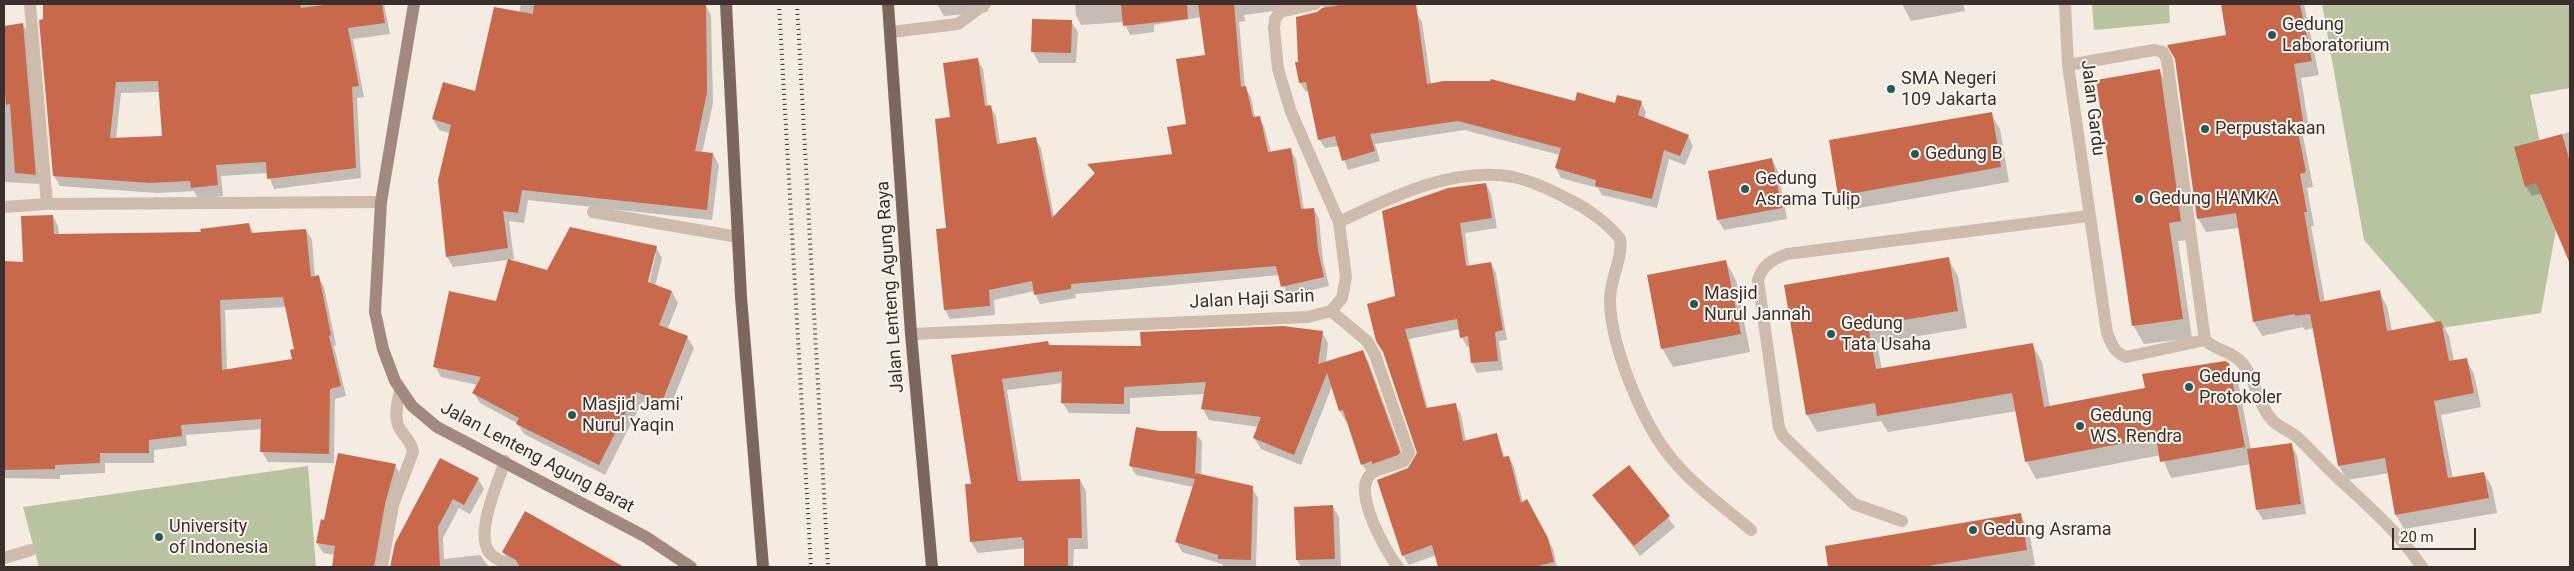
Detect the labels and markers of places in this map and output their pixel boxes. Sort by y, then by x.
place label: Gedung Laboratorium [2282,14,2390,56]
marker: Gedung Laboratorium [2266,29,2278,41]
place label: SMA Negeri 109 Jakarta [1901,68,1997,110]
marker: SMA Negeri 109 Jakarta [1885,83,1897,95]
place label: Perpustakaan [2215,118,2326,140]
marker: Perpustakaan [2199,123,2211,135]
place label: Gedung B [1925,143,2003,165]
marker: Gedung B [1909,148,1921,160]
place label: Gedung Asrama Tulip [1755,168,1860,210]
marker: Gedung Asrama Tulip [1739,183,1751,195]
place label: Gedung HAMKA [2149,188,2279,210]
marker: Gedung HAMKA [2133,193,2145,205]
place label: Masjid Nurul Jannah [1704,283,1811,326]
marker: Masjid Nurul Jannah [1688,298,1700,310]
place label: Gedung Tata Usaha [1841,313,1931,356]
marker: Gedung Tata Usaha [1825,328,1837,340]
place label: Gedung Protokoler [2199,366,2282,408]
marker: Gedung Protokoler [2183,381,2195,393]
place label: Masjid Jami' Nurul Yaqin [582,394,683,436]
place label: Gedung WS. Rendra [2090,405,2182,448]
marker: Masjid Jami' Nurul Yaqin [566,409,578,421]
marker: Gedung WS. Rendra [2074,420,2086,432]
place label: University of Indonesia [169,516,268,558]
place label: Gedung Asrama [1983,519,2112,541]
marker: Gedung Asrama [1967,524,1979,536]
marker: University of Indonesia [153,531,165,543]

